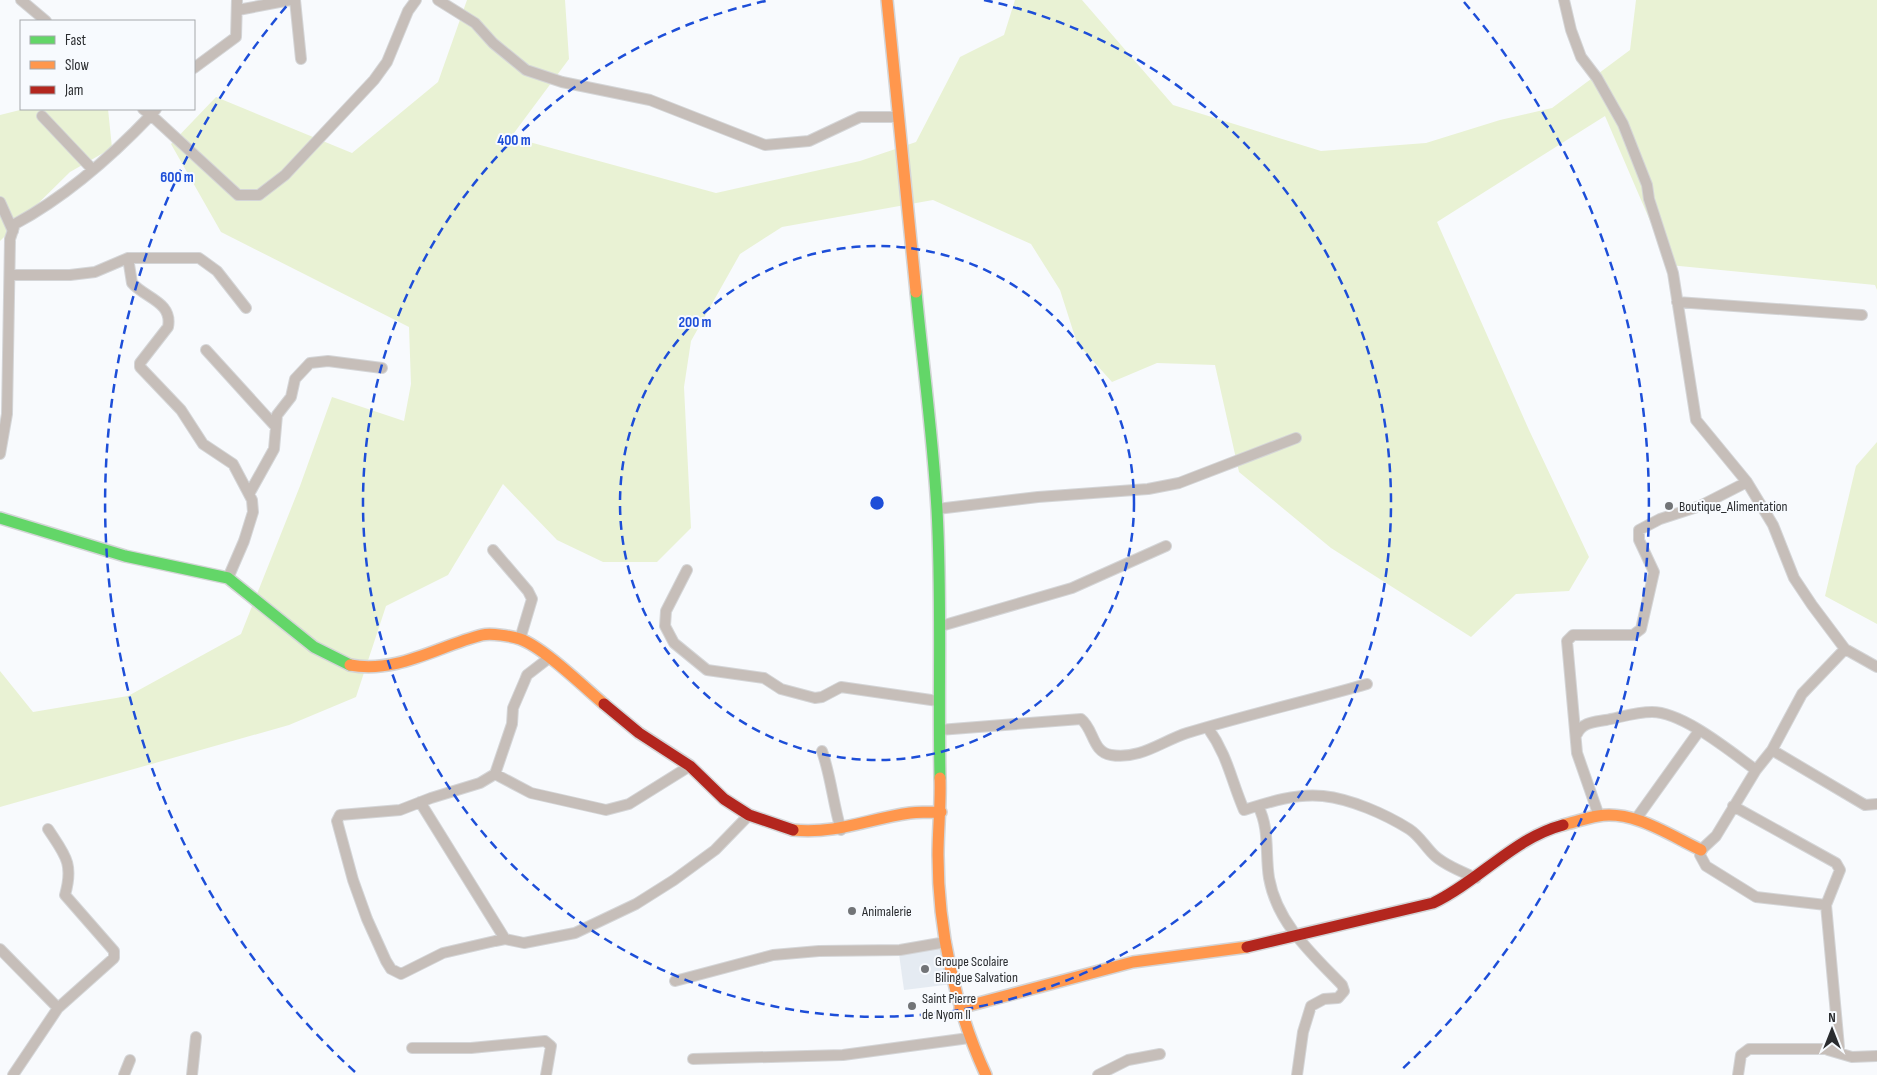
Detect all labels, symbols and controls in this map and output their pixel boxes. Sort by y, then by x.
legend [20,20,195,110]
text: Fast [65,31,87,50]
text: Slow [65,56,89,75]
text: Jam [64,81,83,100]
text: 400 m [497,131,531,150]
text: 600 m [160,168,194,187]
text: 200 m [678,313,712,332]
centre of rings [868,494,886,512]
place label: Boutique_Alimentation [1679,498,1788,515]
marker: Boutique_Alimentation [1663,500,1675,512]
place label: Animalerie [861,903,912,920]
marker: Animalerie [846,905,858,917]
place label: Groupe Scolaire Bilingue Salvation [935,953,1018,986]
marker: Groupe Scolaire Bilingue Salvation [919,963,931,975]
place label: Saint Pierre de Nyom II [922,990,976,1023]
marker: Saint Pierre de Nyom II [906,1000,918,1012]
north arrow [1807,1005,1857,1055]
text: N [1828,1009,1836,1026]

